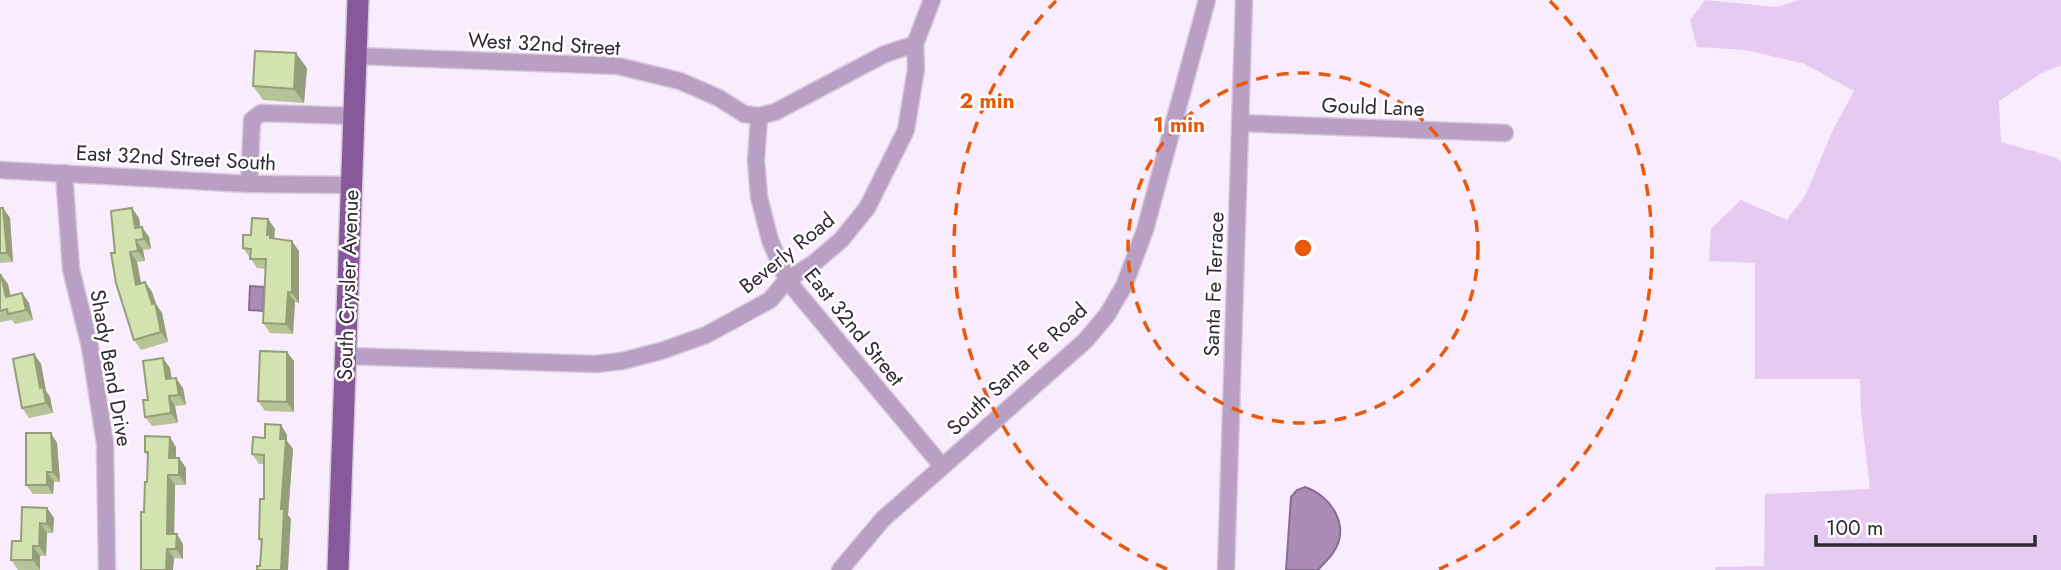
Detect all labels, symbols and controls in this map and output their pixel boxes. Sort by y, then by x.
street label: West 32nd Street [467,25,621,63]
text: 2 min [959,86,1015,116]
street label: Gould Lane [1321,90,1425,124]
text: 1 min [1153,110,1205,140]
street label: East 32nd Street South [75,138,277,178]
street label: South Crysler Avenue [330,189,366,381]
street label: Beverly Road [733,205,841,301]
street label: Santa Fe Terrace [1196,211,1232,357]
centre of rings [1291,236,1315,260]
street label: East 32nd Street [797,261,911,393]
street label: Shady Bend Drive [82,287,140,449]
street label: South Santa Fe Road [940,296,1094,442]
scale bar [1816,504,2035,548]
text: 100 m [1826,513,1883,543]

